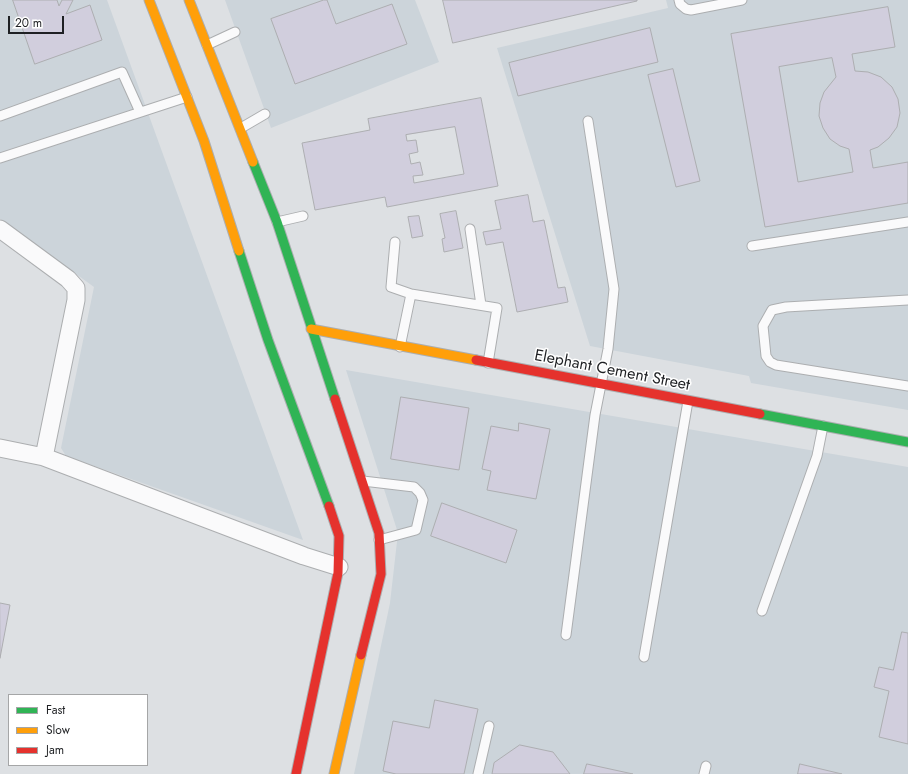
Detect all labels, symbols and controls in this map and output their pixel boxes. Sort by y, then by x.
scale bar [10,8,66,34]
text: 20 m [15,14,42,32]
street label: Elephant Cement Street [533,346,691,396]
legend [8,694,148,766]
text: Fast [46,701,65,719]
text: Slow [46,721,70,739]
text: Jam [46,741,64,759]

